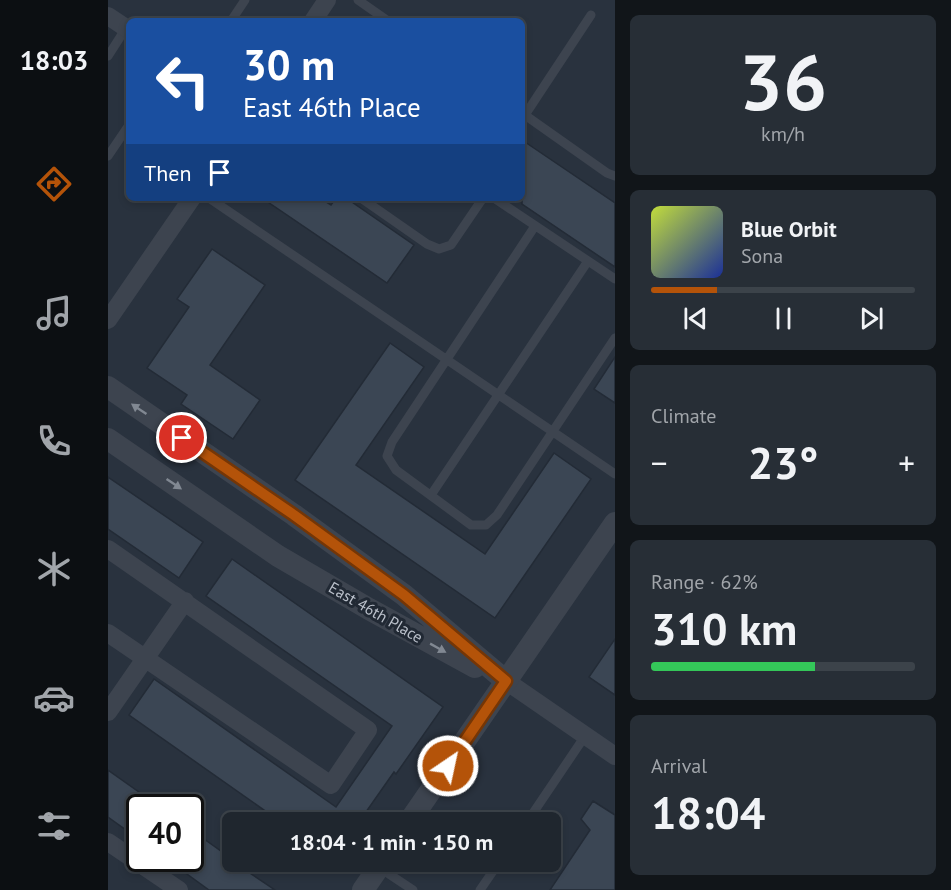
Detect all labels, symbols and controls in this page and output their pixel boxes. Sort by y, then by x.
text: 36 [739,31,827,132]
text: 30 m [243,37,335,92]
icon: left [144,42,222,120]
text: 18:03 [20,43,88,77]
text: East 46th Place [243,90,421,124]
text: km/h [761,121,805,147]
icon: arrive [203,156,236,189]
text: Then [144,159,191,187]
icon: directions [33,163,75,205]
text: Blue Orbit [741,215,837,243]
text: Sona [741,243,783,269]
icon: music [33,292,75,334]
icon: previous [679,302,712,335]
icon: pause [767,302,800,335]
icon: next [855,302,888,335]
one-way arrow [131,403,148,414]
text: Climate [651,403,717,429]
pin [156,412,207,463]
icon: phone [33,420,75,462]
icon: arrive [165,421,198,454]
text: 23° [748,433,818,491]
text: − [651,441,668,484]
text: + [898,441,915,484]
one-way arrow [165,478,181,490]
icon: climate [33,548,75,590]
text: Range · 62% [651,569,758,595]
street label: East 46th Place [325,577,427,647]
text: 310 km [651,599,797,657]
one-way arrow [430,642,447,652]
icon: car [33,677,75,719]
position arrow [416,734,480,798]
text: Arrival [651,753,707,779]
text: 18:04 [651,783,765,841]
speed limit sign: 40 [126,794,204,872]
icon: filters [33,805,75,847]
text: 18:04 · 1 min · 150 m [290,828,493,856]

